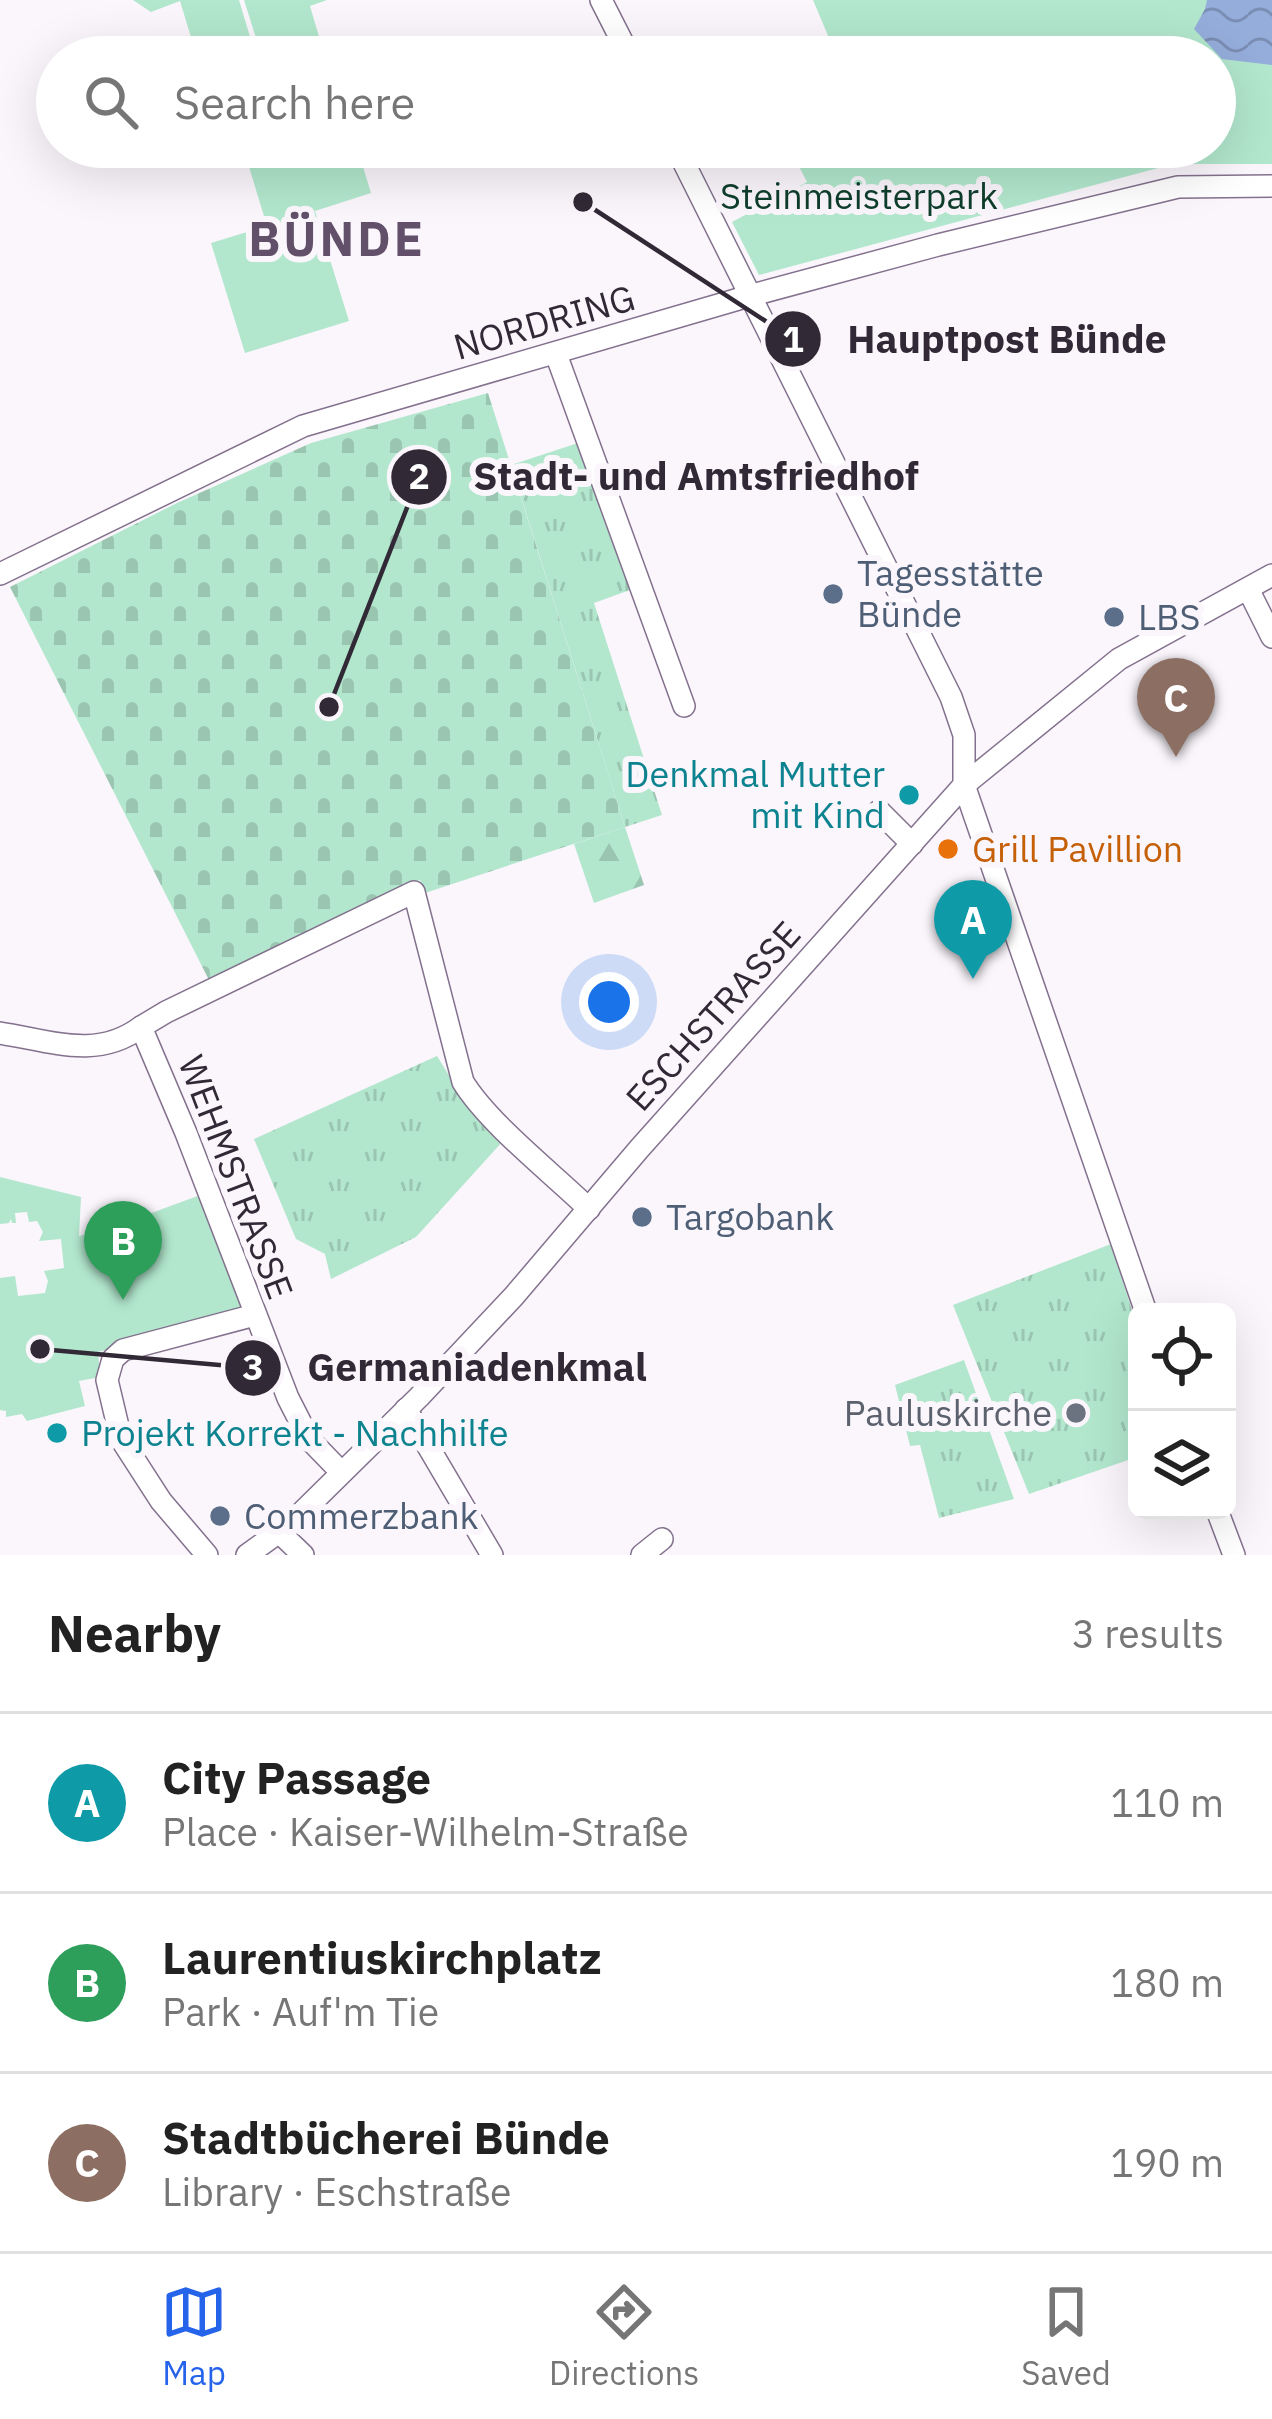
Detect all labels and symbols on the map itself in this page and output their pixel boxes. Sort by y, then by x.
park label: Steinmeisterpark [720,172,998,219]
district label: BÜNDE [248,207,426,269]
street label: NORDRING [448,273,640,370]
callout: Hauptpost Bünde [763,302,1190,377]
text: Hauptpost Bünde [847,313,1167,364]
text: 1 [782,315,804,362]
callout: Stadt- und Amtsfriedhof [389,439,943,514]
text: Stadt- und Amtsfriedhof [473,450,919,501]
text: 2 [408,452,430,499]
place label: Tagesstätte Bünde [857,549,1044,637]
marker: Tagesstätte Bünde [820,581,846,607]
place label: LBS [1138,593,1200,640]
marker: LBS [1101,604,1127,630]
pin: C [1137,658,1215,757]
place label: Denkmal Mutter mit Kind [625,750,885,838]
marker: Denkmal Mutter mit Kind [896,782,922,808]
place label: Grill Pavillion [972,825,1183,872]
marker: Grill Pavillion [935,836,961,862]
pin: A [934,880,1012,979]
street label: ESCHSTRASSE [615,911,810,1120]
your location [579,972,639,1032]
street label: WEHMSTRASSE [168,1048,305,1305]
place label: Targobank [666,1193,834,1240]
pin: B [84,1201,162,1300]
marker: Targobank [629,1204,655,1230]
callout: Germaniadenkmal [223,1330,670,1405]
text: Germaniadenkmal [307,1341,647,1392]
text: 3 [242,1343,264,1390]
place label: Pauluskirche [844,1389,1052,1436]
marker: Pauluskirche [1063,1400,1089,1426]
place label: Projekt Korrekt - Nachhilfe [81,1409,509,1456]
marker: Projekt Korrekt - Nachhilfe [44,1420,70,1446]
place label: Commerzbank [244,1492,479,1539]
marker: Commerzbank [207,1503,233,1529]

